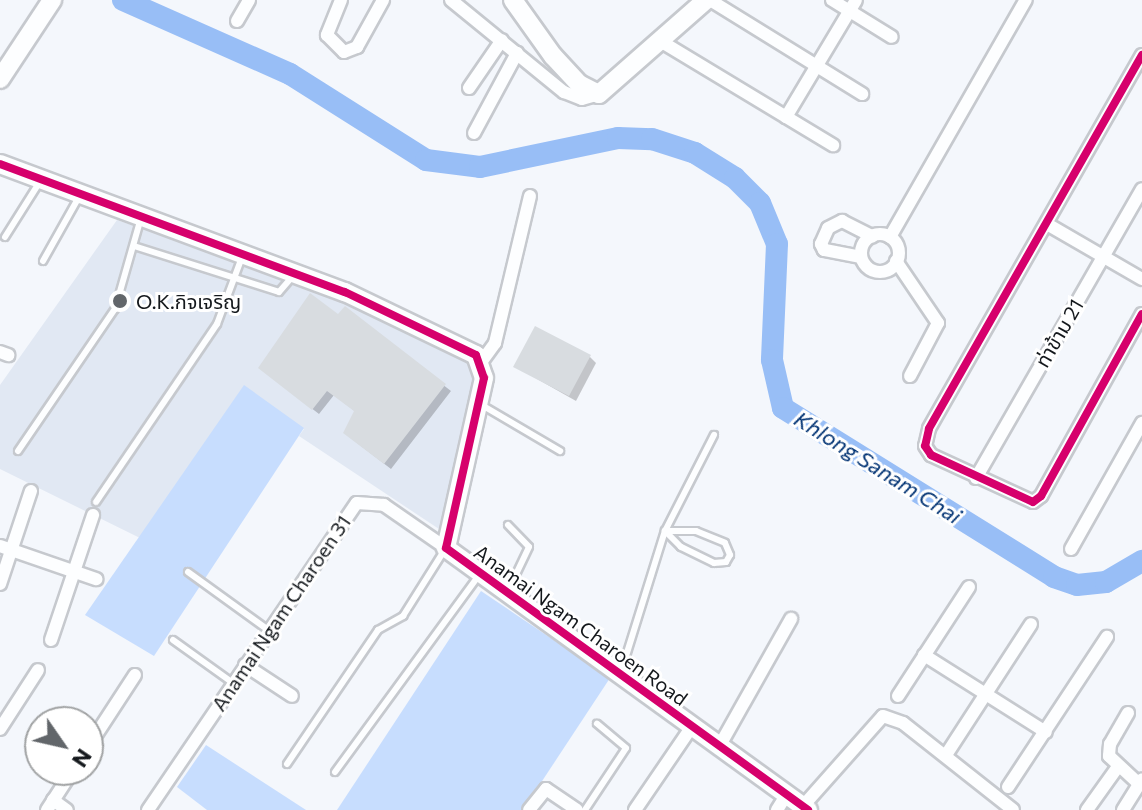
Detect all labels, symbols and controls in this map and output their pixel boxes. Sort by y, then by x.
place label: O.K.กิจเจริญ [136,289,241,313]
marker: O.K.กิจเจริญ [111,292,129,310]
street label: ท่าข้าม 21 [1030,294,1088,372]
water label: Khlong Sanam Chai [790,405,966,529]
street label: Anamai Ngam Charoen 31 [206,510,356,716]
street label: Anamai Ngam Charoen Road [470,540,692,710]
north arrow [24,706,104,786]
text: N [67,744,98,773]

